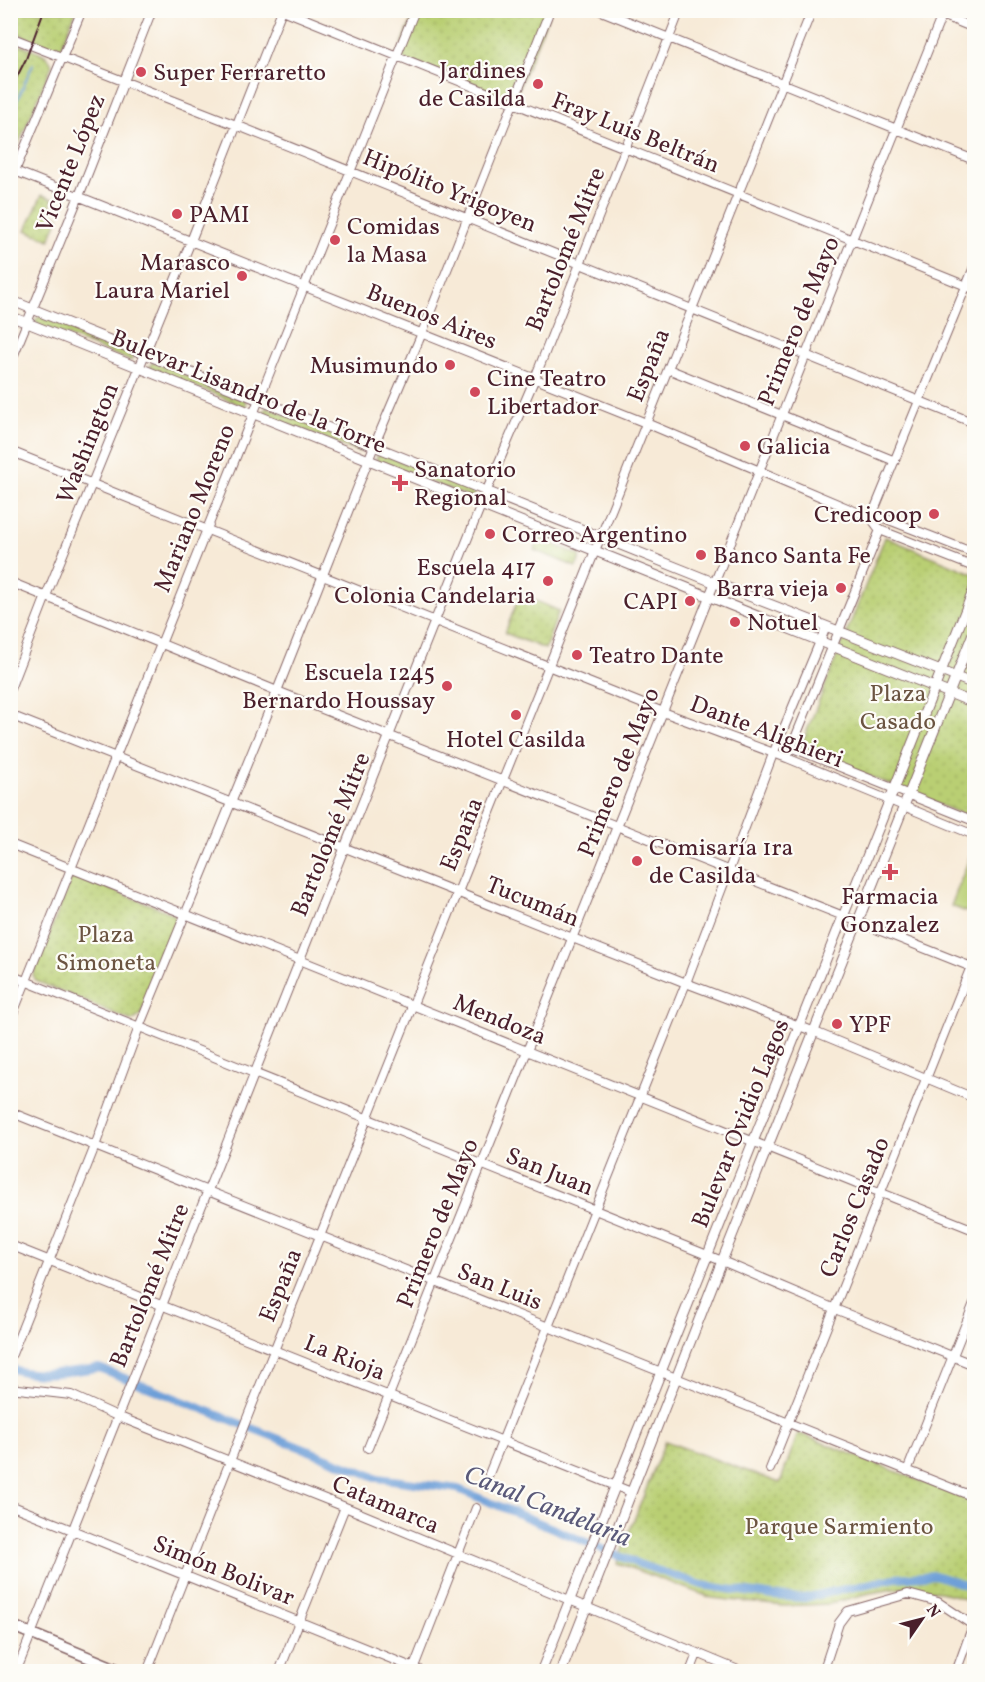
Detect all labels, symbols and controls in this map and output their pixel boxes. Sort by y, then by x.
place label: Jardines de Casilda [419,55,526,117]
place label: Super Ferraretto [153,57,326,91]
marker: Super Ferraretto [134,65,148,79]
marker: Jardines de Casilda [531,77,545,91]
street label: Fray Luis Beltrán [546,85,724,183]
street label: Vicente López [29,89,115,238]
street label: Hipólito Yrigoyen [357,141,541,242]
street label: Bartolomé Mitre [518,162,615,337]
place label: PAMI [189,199,249,233]
marker: PAMI [170,207,184,221]
place label: Comidas la Masa [347,211,440,273]
street label: Primero de Mayo [750,232,849,412]
marker: Comidas la Masa [328,233,342,247]
place label: Marasco Laura Mariel [94,247,230,309]
marker: Marasco Laura Mariel [235,269,249,283]
street label: Buenos Aires [361,276,502,359]
street label: Bulevar Lisandro de la Torre [105,322,391,464]
street label: España [620,324,680,408]
place label: Musimundo [310,350,438,384]
marker: Musimundo [443,358,457,372]
place label: Cine Teatro Libertador [487,363,606,425]
street label: Washington [49,378,129,509]
marker: Cine Teatro Libertador [468,385,482,399]
street label: Mariano Moreno [147,420,245,598]
place label: Galicia [757,431,831,465]
marker: Galicia [738,439,752,453]
place label: Sanatorio Regional [414,454,516,516]
marker: Sanatorio Regional [391,474,409,492]
place label: Credicoop [814,499,922,533]
marker: Credicoop [927,507,941,521]
place label: Correo Argentino [502,519,687,553]
marker: Correo Argentino [483,527,497,541]
place label: Banco Santa Fe [713,540,871,574]
marker: Banco Santa Fe [694,548,708,562]
place label: Escuela 417 Colonia Candelaria [334,552,536,614]
place label: Barra vieja [716,573,829,607]
marker: Escuela 417 Colonia Candelaria [541,574,555,588]
marker: Barra vieja [834,581,848,595]
place label: CAPI [623,586,678,620]
marker: CAPI [683,594,697,608]
place label: Notuel [747,607,818,641]
marker: Notuel [728,615,742,629]
place label: Teatro Dante [589,640,724,674]
marker: Teatro Dante [570,648,584,662]
place label: Escuela 1245 Bernardo Houssay [242,657,435,719]
park label: Plaza Casado [860,678,936,740]
marker: Escuela 1245 Bernardo Houssay [440,679,454,693]
street label: Primero de Mayo [570,683,669,863]
street label: Dante Alighieri [685,688,848,778]
marker: Hotel Casilda [509,708,523,722]
place label: Hotel Casilda [446,724,586,758]
street label: Bartolomé Mitre [283,747,380,922]
street label: España [433,793,493,877]
place label: Comisaría 1ra de Casilda [649,832,793,894]
marker: Comisaría 1ra de Casilda [630,854,644,868]
marker: Farmacia Gonzalez [883,865,897,879]
street label: Tucumán [480,869,584,937]
place label: Farmacia Gonzalez [840,881,940,943]
park label: Plaza Simoneta [56,919,156,981]
street label: Mendoza [448,987,551,1055]
place label: YPF [849,1009,892,1043]
street label: Bulevar Ovidio Lagos [684,1014,799,1233]
marker: YPF [830,1017,844,1031]
street label: Carlos Casado [812,1132,899,1283]
street label: Primero de Mayo [389,1134,488,1314]
street label: San Juan [500,1140,598,1206]
street label: Bartolomé Mitre [102,1198,199,1373]
street label: España [252,1244,312,1328]
street label: San Luis [452,1255,547,1320]
street label: La Rioja [298,1327,390,1391]
water label: Canal Candelaria [458,1457,636,1557]
street label: Catamarca [326,1468,444,1544]
park label: Parque Sarmiento [744,1511,934,1545]
street label: Simón Bolivar [147,1528,299,1616]
north arrow [892,1589,952,1649]
text: N [920,1600,945,1623]

